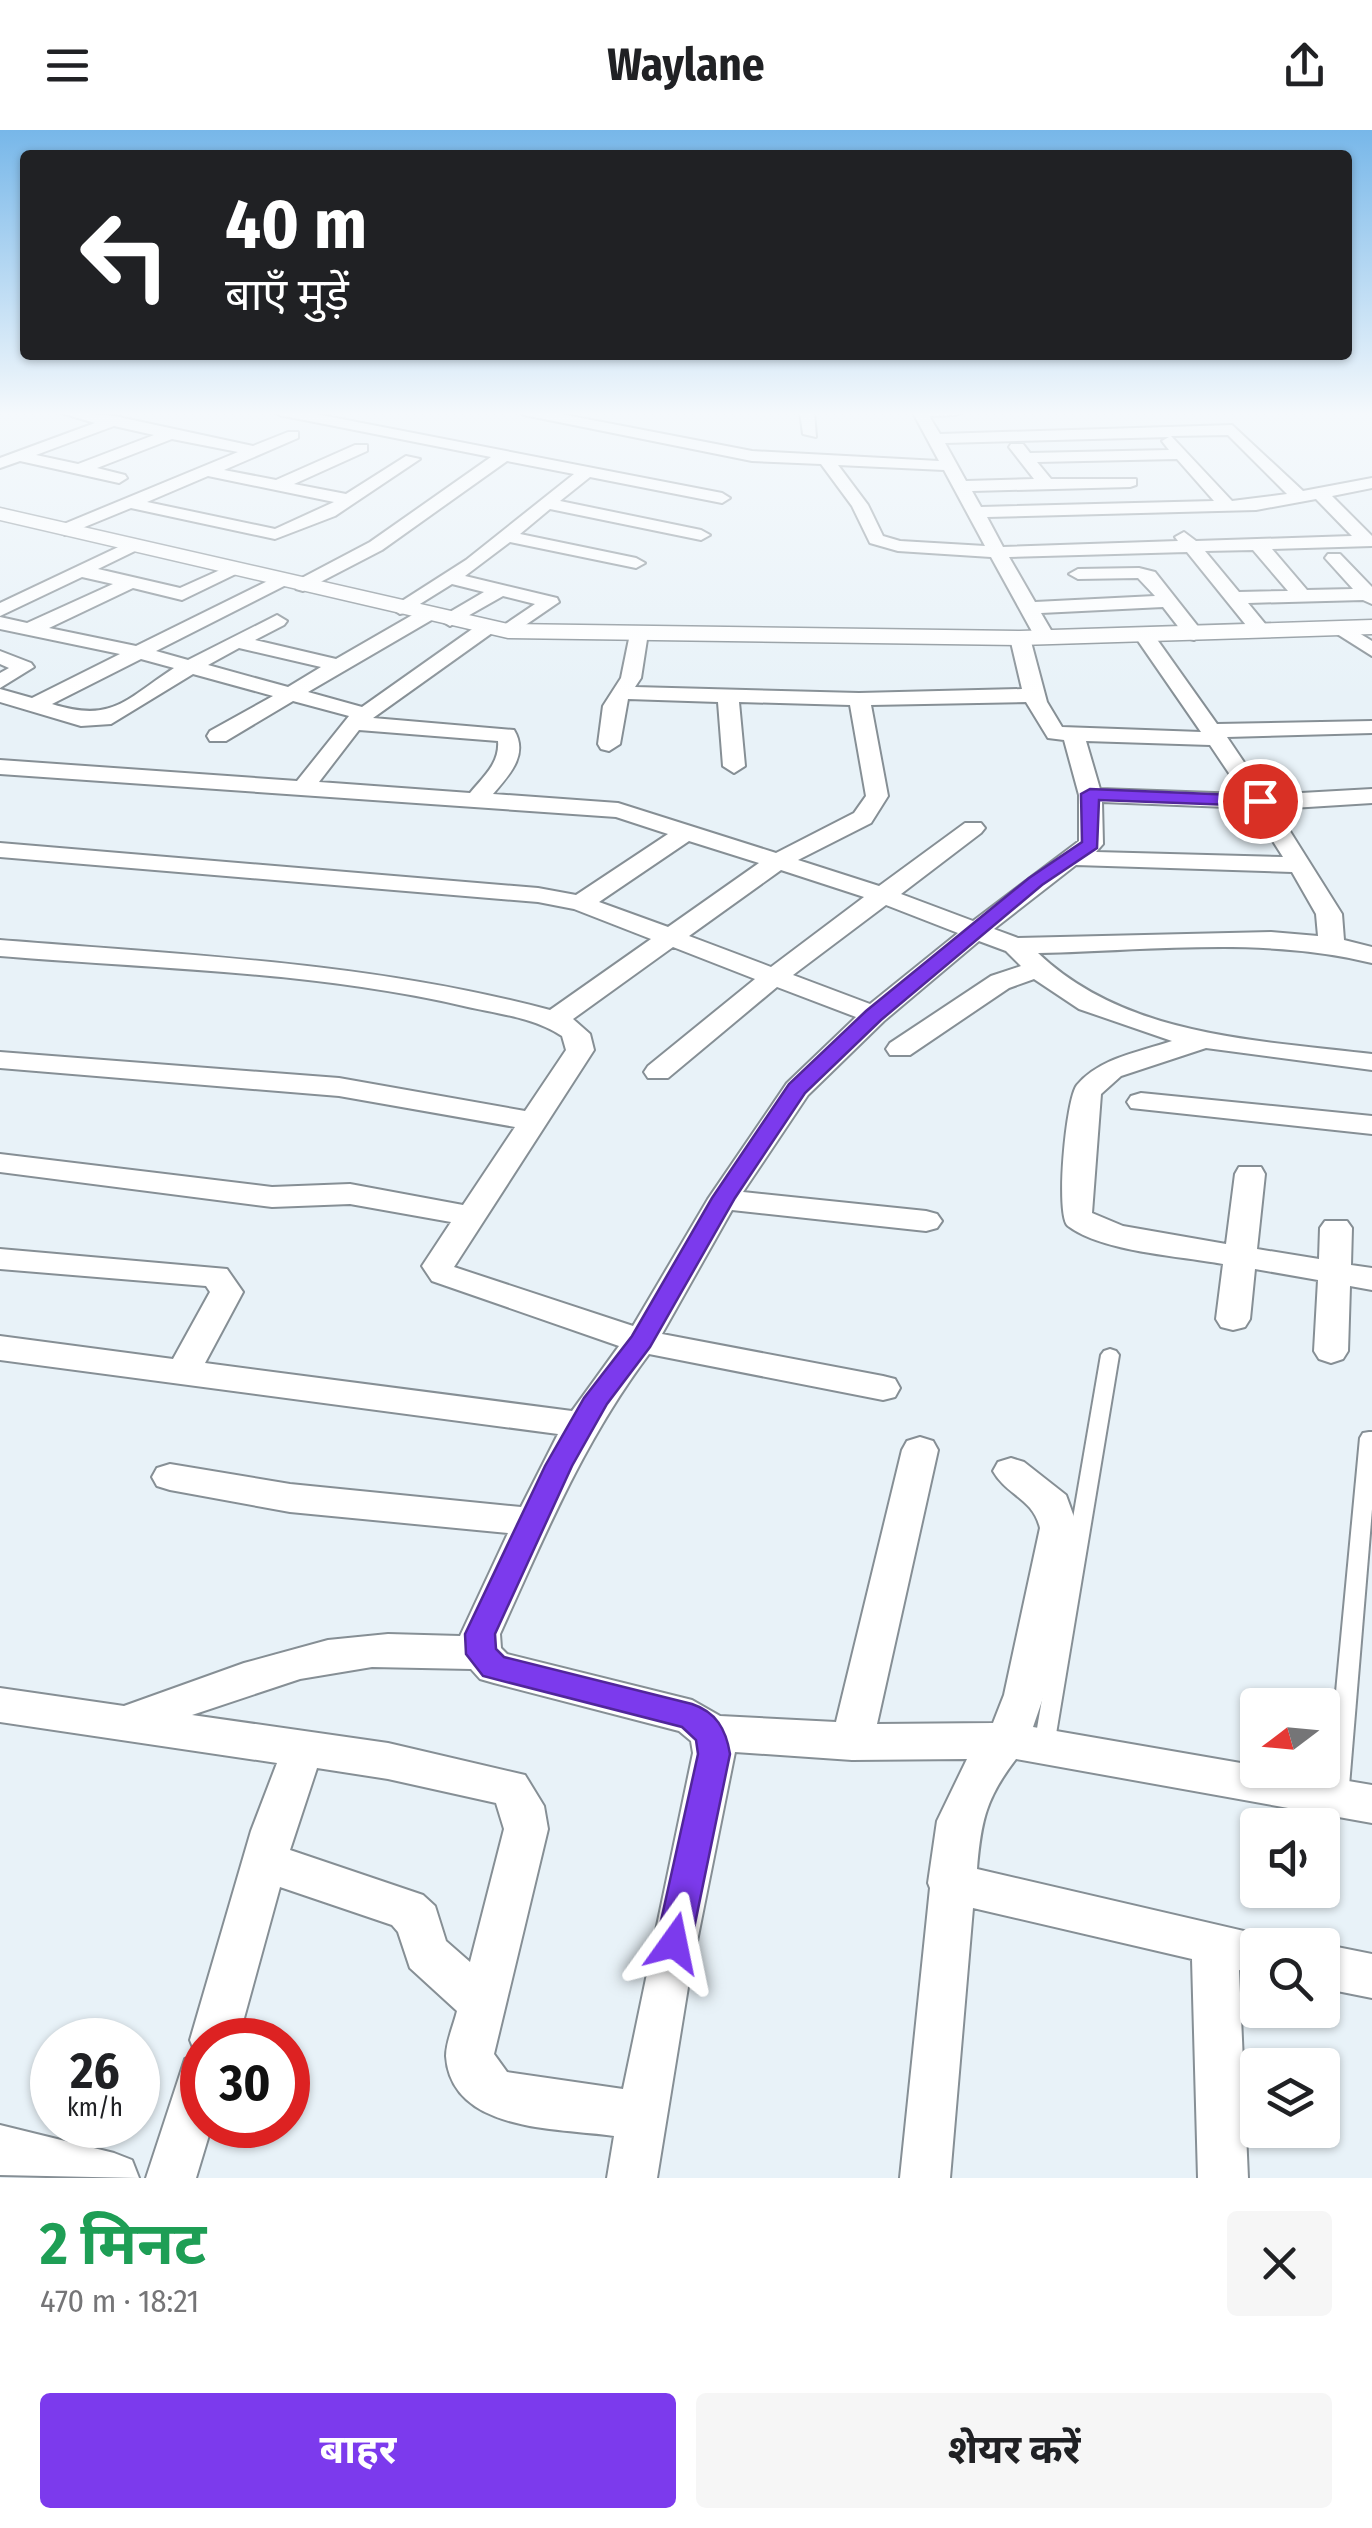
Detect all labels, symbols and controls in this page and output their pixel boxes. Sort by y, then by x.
icon: menu [40,38,95,93]
text: Waylane [607,38,765,92]
icon: share [1277,38,1332,93]
text: 40 m [225,183,367,267]
icon: left [60,190,190,320]
text: बाएँ मुड़ें [225,268,349,322]
pin [1218,759,1303,844]
icon: arrive [1233,774,1288,829]
north arrow [1240,1688,1340,1788]
map controls [1240,1688,1340,2148]
button: sound [1240,1808,1340,1908]
position arrow [622,1891,726,1995]
button: search [1240,1928,1340,2028]
speed limit sign: 30 [180,2018,310,2148]
text: 26 [70,2041,120,2101]
button: layers [1240,2048,1340,2148]
text: km/h [67,2093,123,2123]
text: 2 मिनट [40,2208,206,2280]
button: close [1227,2211,1332,2316]
text: 470 m · 18:21 [40,2282,199,2320]
button: बाहर [40,2393,676,2508]
button: शेयर करें [696,2393,1332,2508]

